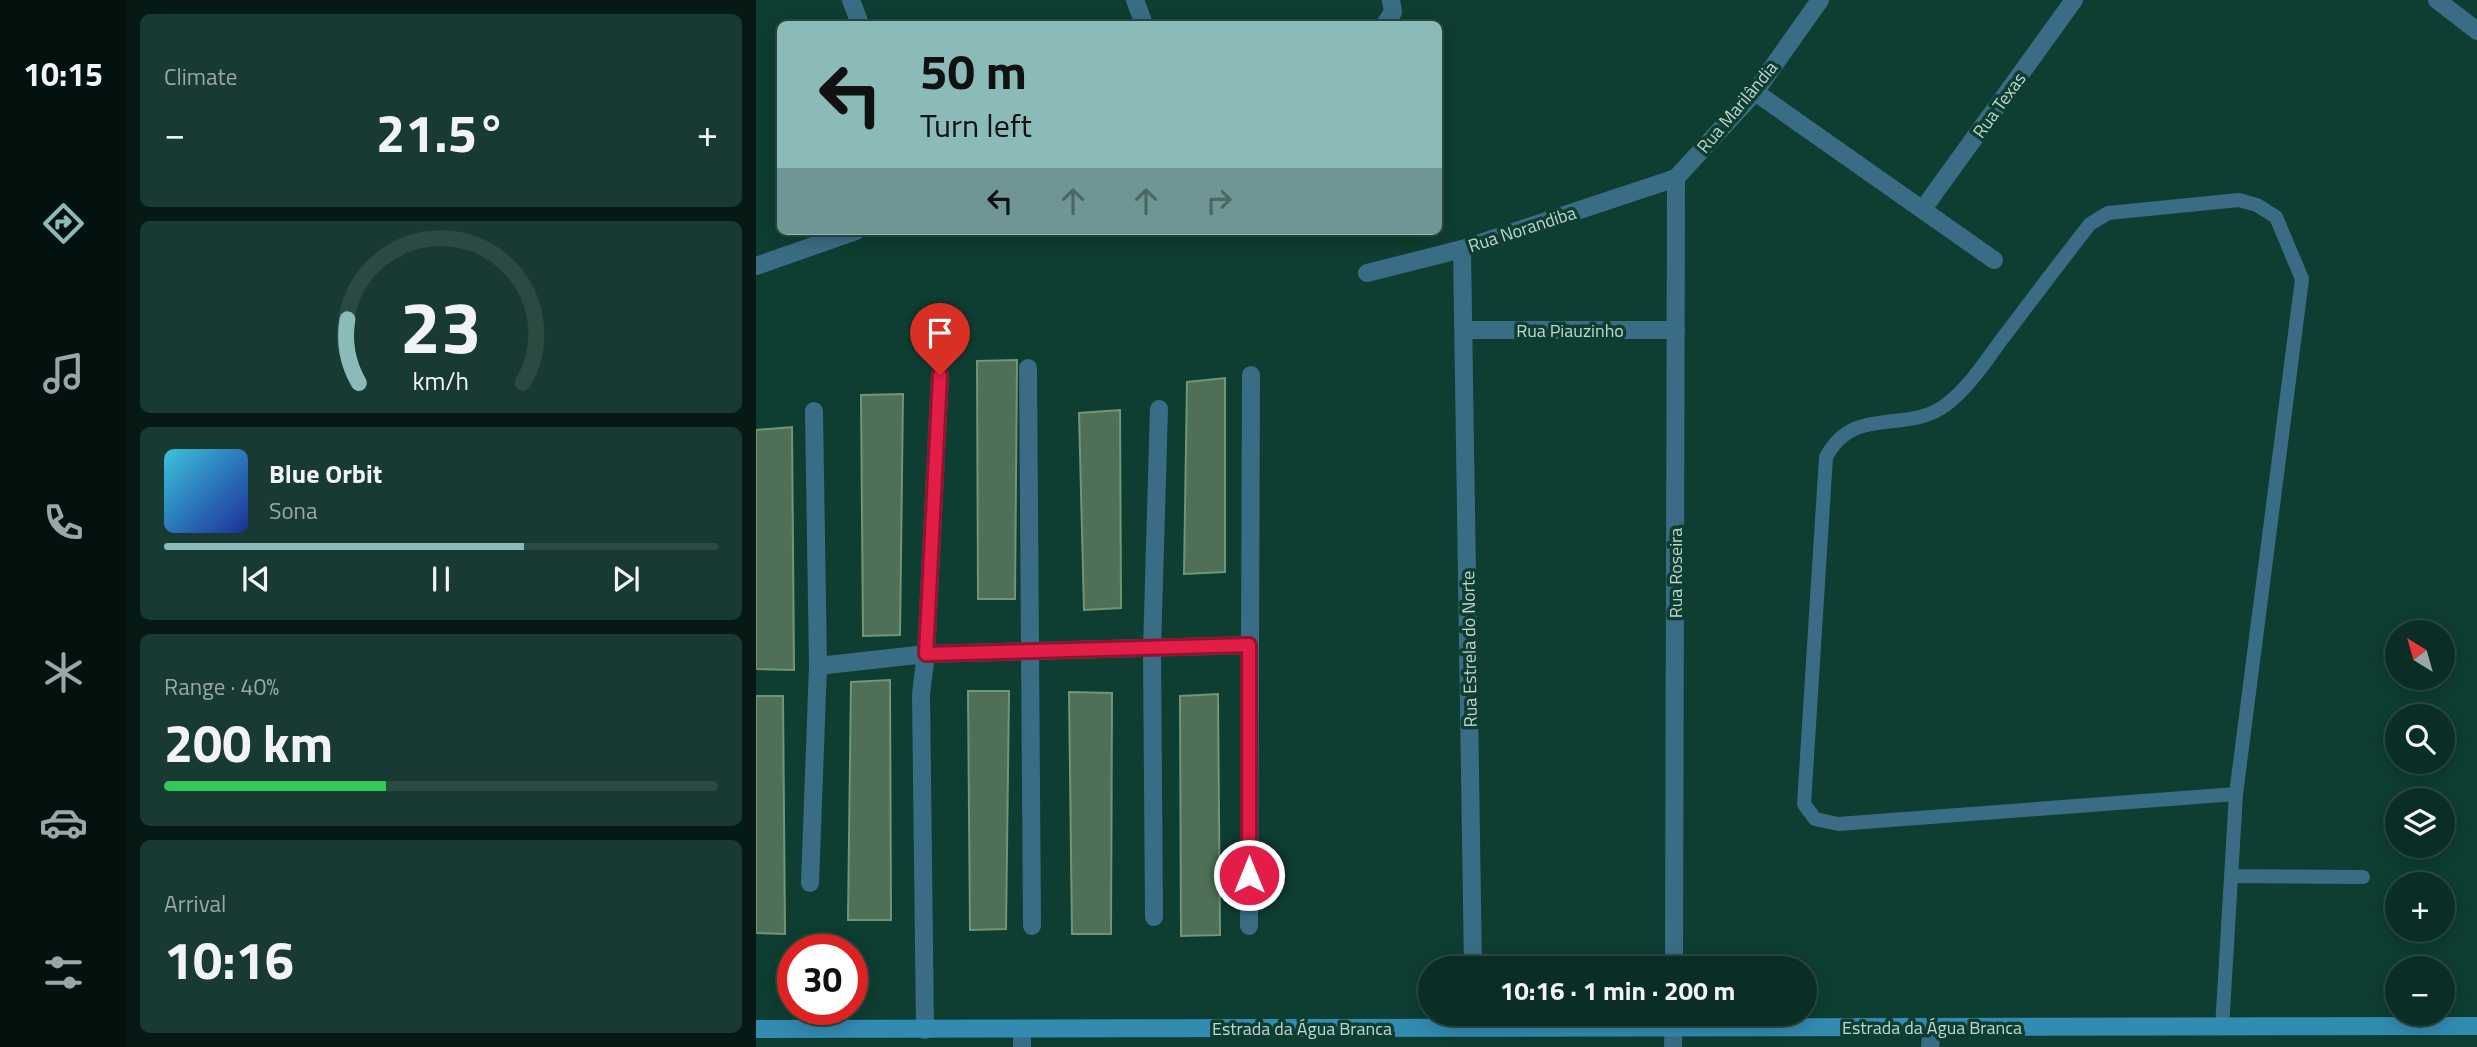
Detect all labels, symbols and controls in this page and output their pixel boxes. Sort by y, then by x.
text: 50 m [920,33,1027,108]
icon: left [805,49,896,140]
text: 10:15 [23,50,103,98]
street label: Rua Marilândia [1690,55,1784,159]
text: Climate [164,59,237,94]
street label: Rua Texas [1966,66,2032,144]
text: 21.5° [376,93,506,172]
text: Turn left [920,101,1032,149]
text: − [164,104,185,162]
text: + [697,104,718,162]
icon: left [981,182,1019,220]
icon: ahead [1054,182,1092,220]
icon: ahead [1127,182,1165,220]
icon: right [1200,182,1238,220]
icon: directions [39,199,88,248]
street label: Rua Norandiba [1465,199,1579,259]
text: 23 [400,271,482,381]
pin [910,303,970,375]
icon: arrive [921,314,959,352]
street label: Rua Piauzinho [1516,317,1624,344]
icon: music [39,349,88,398]
text: km/h [413,362,469,400]
text: Blue Orbit [269,454,382,493]
text: Sona [269,493,317,528]
icon: phone [39,498,88,547]
street label: Rua Roseira [1662,528,1689,618]
icon: previous [237,560,275,598]
icon: pause [422,560,460,598]
icon: next [607,560,645,598]
street label: Rua Estrela do Norte [1454,570,1484,728]
north arrow [2385,620,2455,690]
map controls [2385,620,2455,1026]
icon: climate [39,648,88,697]
text: Range · 40% [164,669,279,704]
text: 200 km [164,703,333,782]
button: search [2385,704,2455,774]
button: layers [2385,788,2455,858]
icon: car [39,798,88,847]
position arrow [1212,838,1286,912]
button: + [2385,872,2455,942]
text: Arrival [164,886,226,921]
text: 10:16 [164,920,294,999]
speed limit sign: 30 [777,934,868,1025]
icon: filters [39,948,88,997]
button: − [2385,956,2455,1026]
text: 10:16 · 1 min · 200 m [1500,971,1735,1010]
street label: Estrada da Água Branca [1842,1014,2022,1041]
street label: Estrada da Água Branca [1212,1015,1392,1042]

